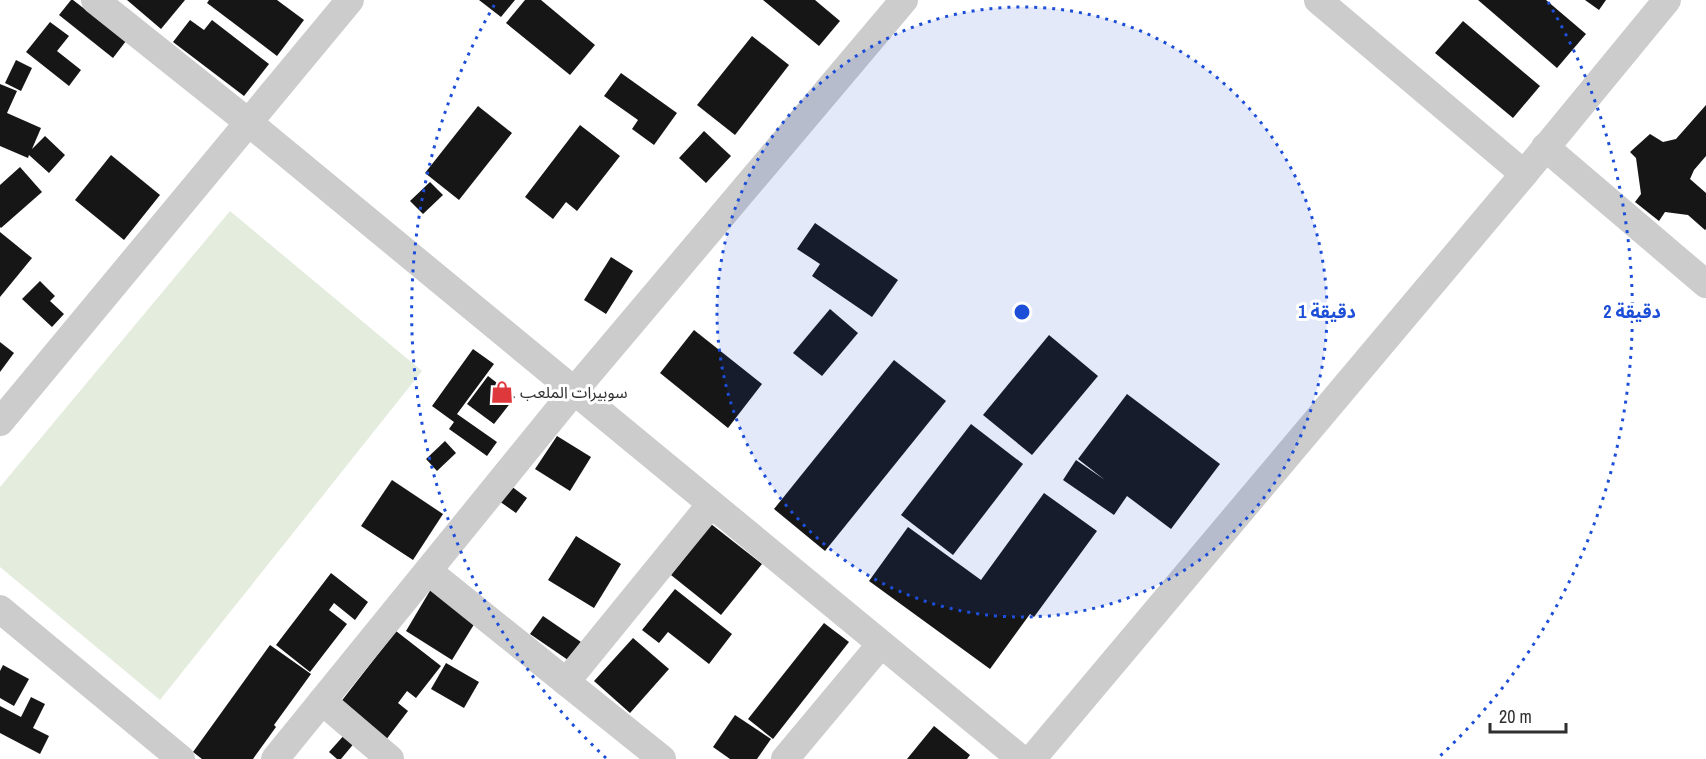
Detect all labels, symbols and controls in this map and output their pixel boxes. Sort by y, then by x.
text: 1 دقيقة [1298,299,1356,324]
text: 2 دقيقة [1603,299,1661,324]
centre of rings [1012,302,1032,322]
shop icon: سوبيرات الملعب [489,379,515,405]
place label: سوبيرات الملعب [520,381,628,403]
scale bar [1490,696,1566,734]
text: 20 m [1499,704,1532,729]

